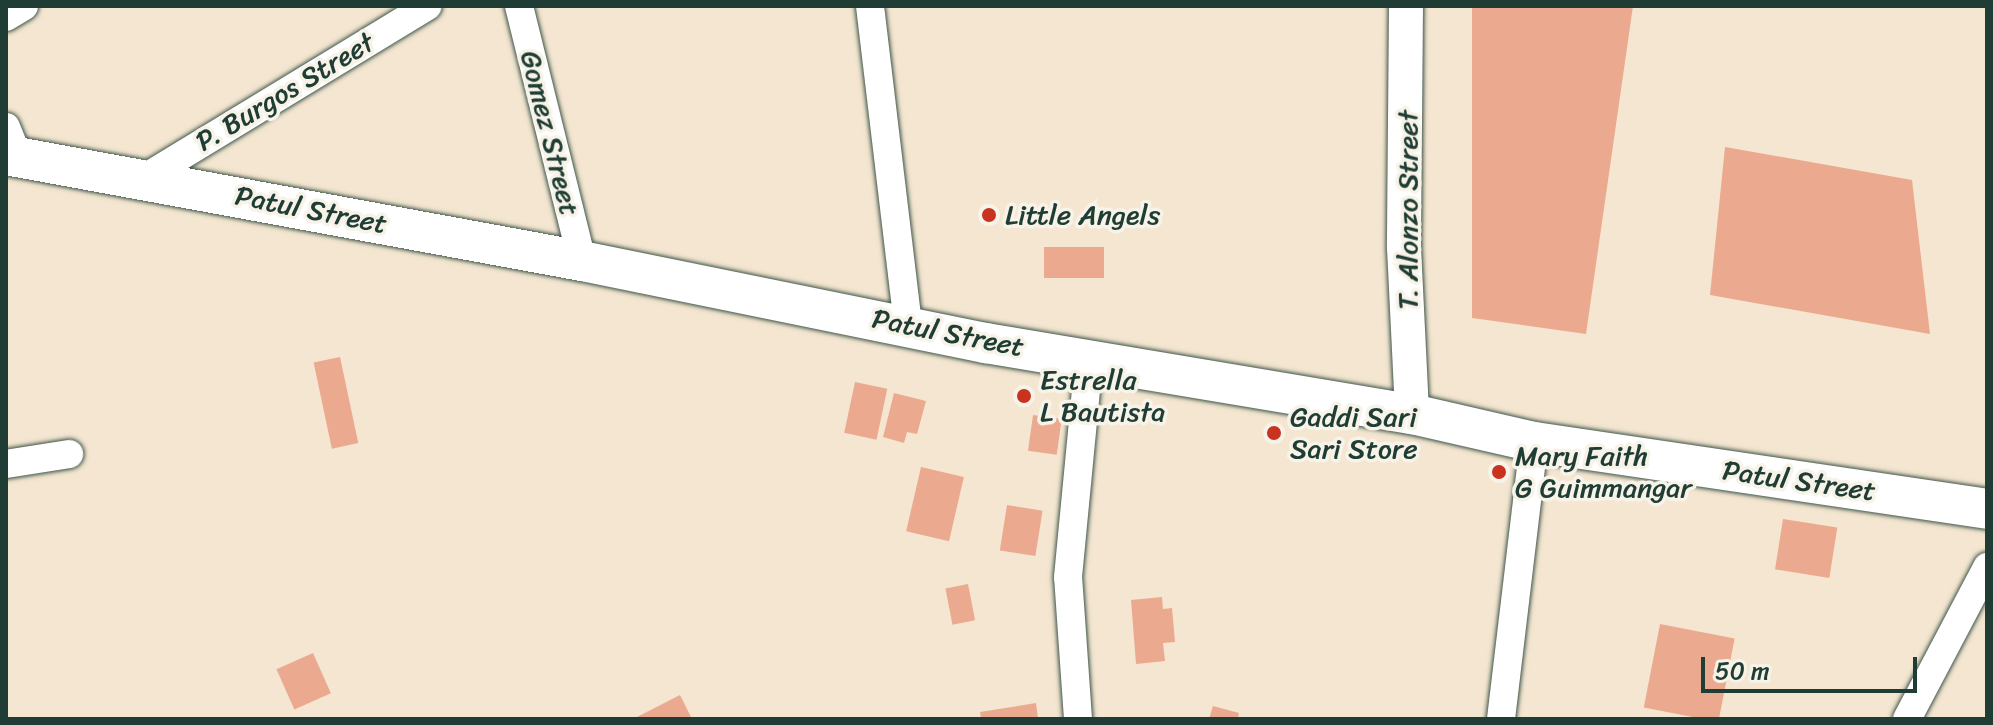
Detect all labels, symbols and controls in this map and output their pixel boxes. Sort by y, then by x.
street label: P. Burgos Street [190,25,380,159]
street label: Gomez Street [513,47,587,219]
street label: T. Alonzo Street [1391,110,1425,310]
street label: Patul Street [232,179,390,241]
place label: Little Angels [1005,198,1161,232]
marker: Little Angels [980,206,998,224]
street label: Patul Street [869,302,1027,364]
place label: Estrella L Bautista [1040,363,1165,429]
marker: Estrella L Bautista [1015,387,1033,405]
place label: Gaddi Sari Sari Store [1290,400,1418,466]
marker: Gaddi Sari Sari Store [1265,424,1283,442]
place label: Mary Faith G Guimmangar [1515,439,1692,505]
street label: Patul Street [1720,454,1878,508]
marker: Mary Faith G Guimmangar [1490,463,1508,481]
scale bar [1705,641,1921,691]
text: 50 m [1715,650,1770,692]

